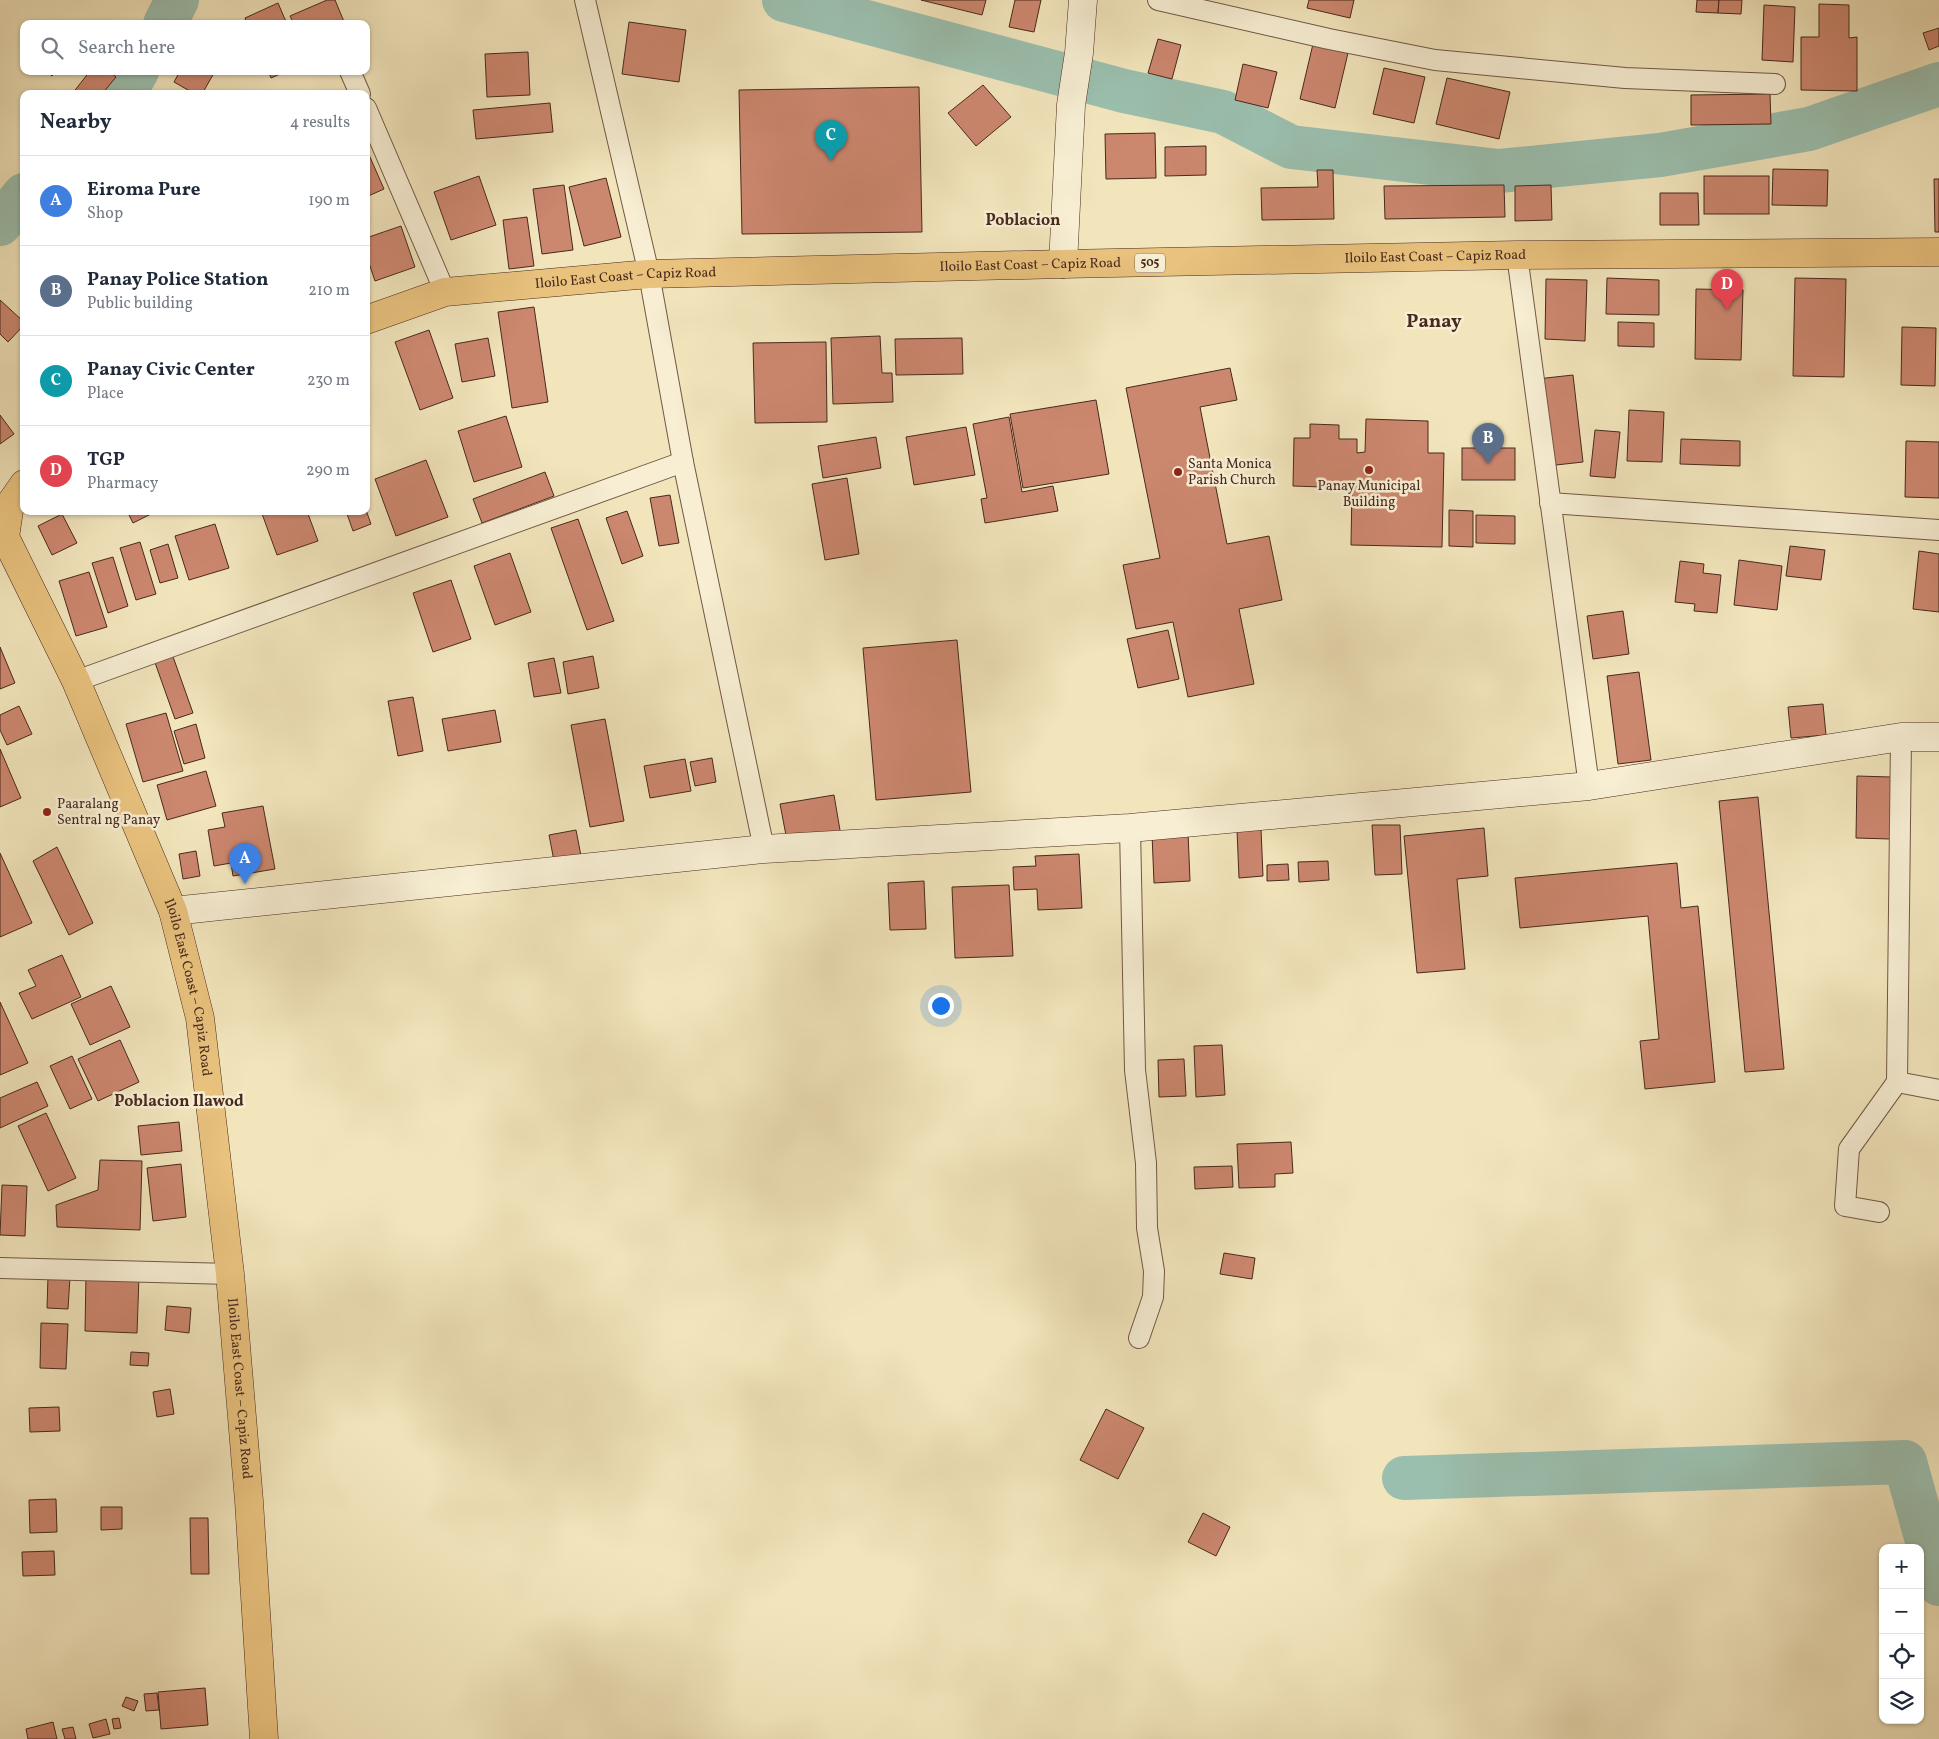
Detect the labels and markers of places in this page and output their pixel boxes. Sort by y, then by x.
pin: C [815,120,847,161]
pin: D [1711,269,1743,310]
pin: B [1472,423,1504,464]
place label: Santa Monica Parish Church [1188,455,1276,490]
marker: Panay Municipal Building [1363,464,1375,476]
marker: Santa Monica Parish Church [1172,466,1184,478]
place label: Panay Municipal Building [1318,477,1420,512]
place label: Paaralang Sentral ng Panay [57,795,161,830]
marker: Paaralang Sentral ng Panay [41,806,53,818]
pin: A [229,843,261,884]

